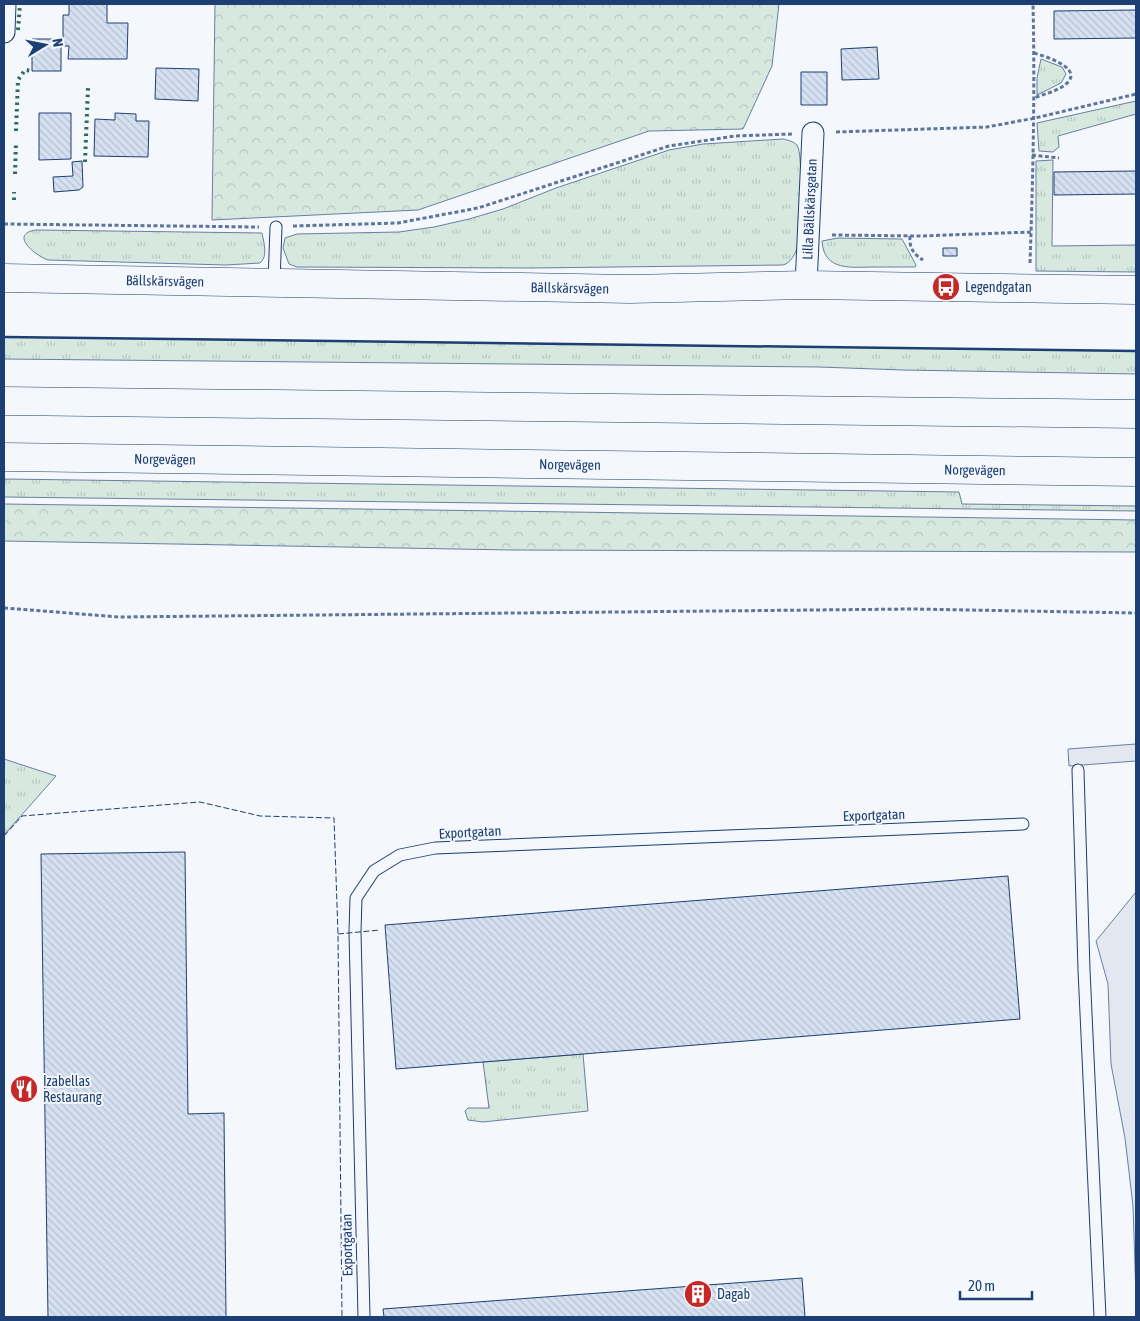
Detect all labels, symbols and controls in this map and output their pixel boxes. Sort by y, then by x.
north arrow [20,20,70,70]
text: N [49,37,66,48]
street label: Lilla Bällskärsgatan [799,158,820,260]
street label: Bällskärsvägen [126,272,204,290]
bus stop icon: Legendgatan [931,272,961,302]
street label: Bällskärsvägen [531,279,609,297]
place label: Legendgatan [965,279,1032,295]
street label: Norgevägen [134,451,196,468]
street label: Norgevägen [539,456,601,473]
street label: Norgevägen [944,461,1006,478]
street label: Exportgatan [843,806,905,824]
street label: Exportgatan [438,822,502,842]
place label: Izabellas Restaurang [43,1073,102,1105]
restaurant icon: Izabellas Restaurang [9,1074,39,1104]
street label: Exportgatan [338,1214,356,1276]
scale bar [960,1268,1032,1300]
text: 20 m [968,1277,995,1294]
building icon: Dagab [683,1279,713,1309]
place label: Dagab [717,1286,751,1302]

